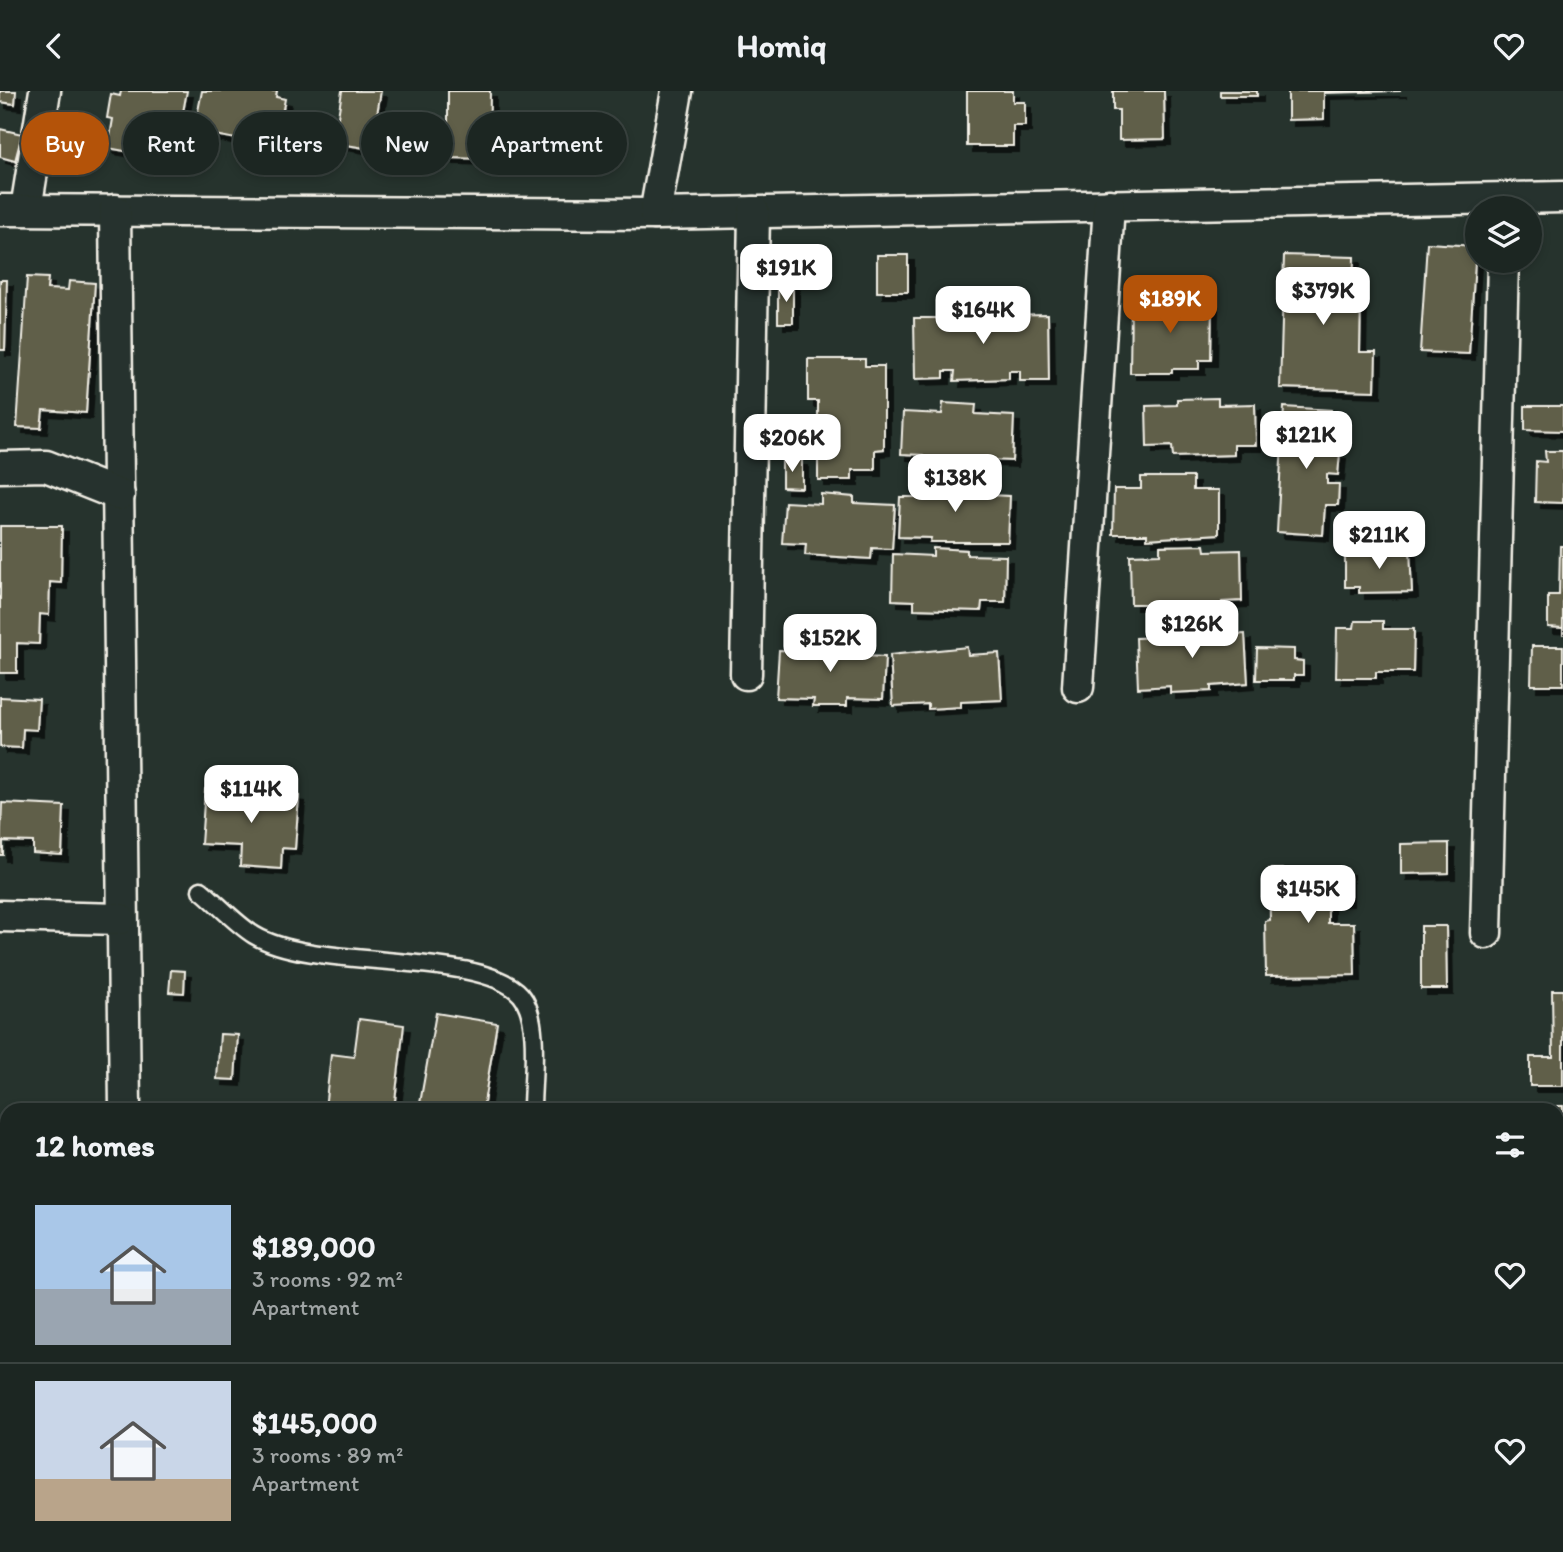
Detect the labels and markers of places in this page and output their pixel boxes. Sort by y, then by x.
pin: $191K [737,245,835,304]
pin: $379K [1274,267,1372,327]
pin: $189K [1121,275,1219,335]
pin: $164K [934,287,1032,346]
pin: $121K [1257,411,1355,471]
pin: $206K [743,415,841,474]
pin: $138K [906,455,1004,514]
pin: $211K [1330,511,1428,571]
pin: $126K [1143,601,1241,660]
pin: $152K [781,615,879,674]
pin: $114K [202,765,300,825]
pin: $145K [1259,865,1357,925]

